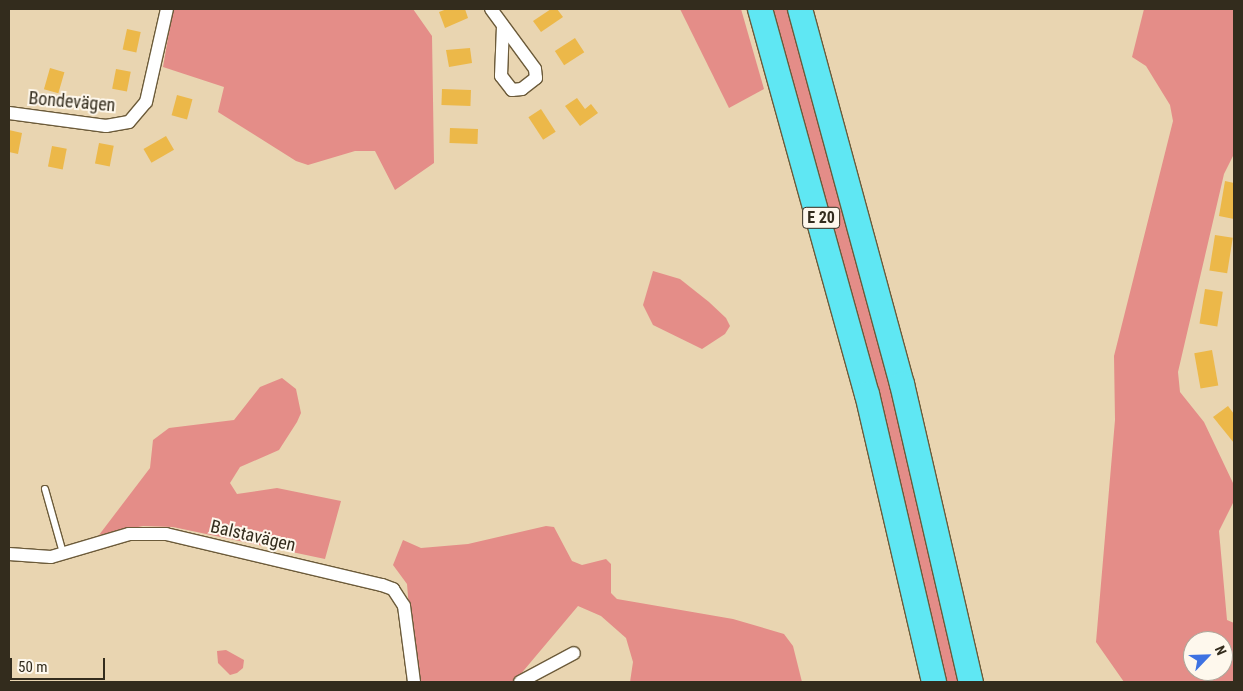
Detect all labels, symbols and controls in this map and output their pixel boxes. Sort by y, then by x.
street label: Bondevägen [28,87,116,117]
road number: E 20 [801,204,841,232]
street label: Balstavägen [208,516,298,556]
north arrow [1183,631,1233,681]
text: N [1212,643,1230,657]
scale bar [12,648,108,680]
text: 50 m [18,658,48,676]

